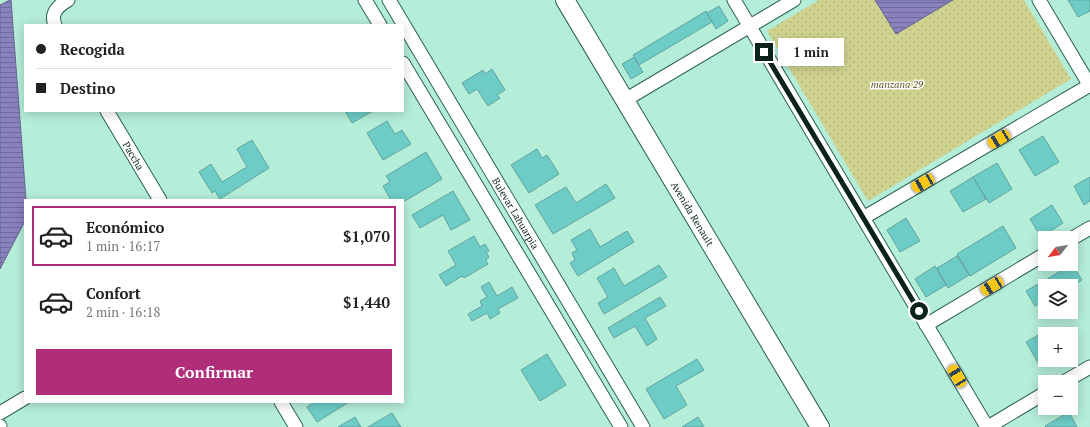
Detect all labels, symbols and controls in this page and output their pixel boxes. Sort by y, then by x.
callout: 1 min [778,38,844,66]
text: Recogida [60,39,125,59]
route end [755,43,773,61]
text: 1 min [793,43,829,61]
text: Destino [60,78,115,98]
park label: manzana 29 [871,78,924,91]
car [986,128,1012,150]
street label: Paccha [120,139,147,172]
car [910,172,936,194]
street label: Bulevar Lahuarpia [489,175,542,251]
street label: Avenida Renault [668,179,717,249]
text: Económico [86,217,164,237]
icon: car [38,218,74,254]
text: $1,070 [343,226,390,246]
north arrow [1038,231,1078,271]
map controls [1038,231,1078,415]
text: 1 min · 16:17 [86,237,160,255]
car [979,275,1005,297]
button: layers [1038,279,1078,319]
text: Confort [86,283,141,303]
icon: car [38,284,74,320]
text: $1,440 [343,292,390,312]
route start [910,302,928,320]
text: 2 min · 16:18 [86,303,160,321]
button: + [1038,327,1078,367]
button: Confirmar [36,349,392,395]
car [946,363,968,389]
button: − [1038,375,1078,415]

